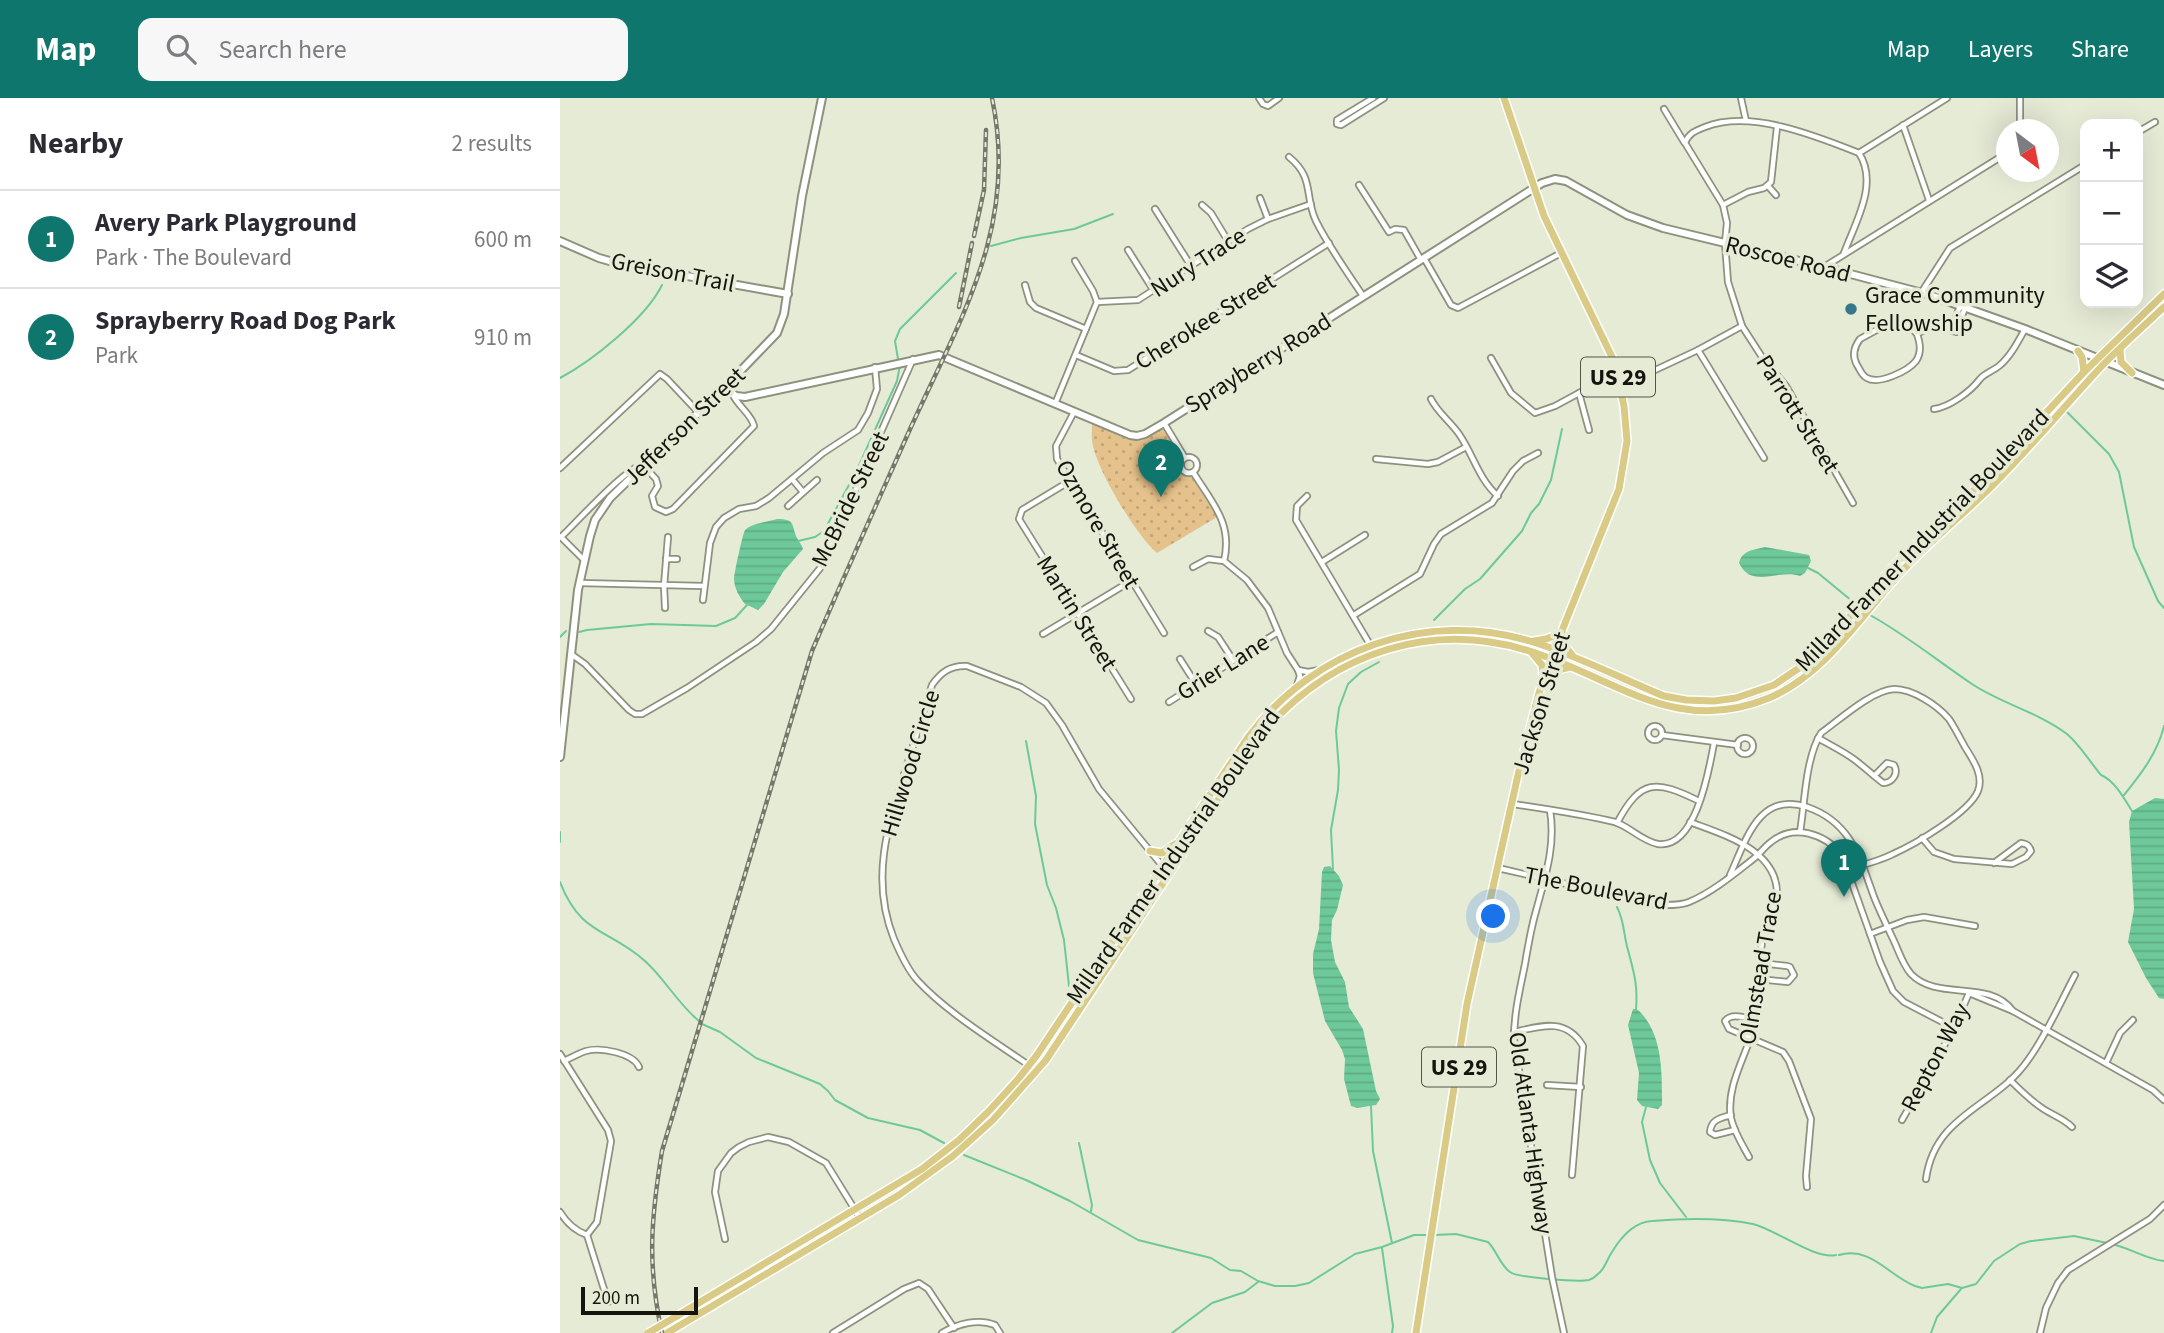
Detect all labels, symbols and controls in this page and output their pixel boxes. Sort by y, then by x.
search box [138,18,628,81]
text: Map [35,26,96,73]
icon: search [162,30,200,68]
text: Search here [218,31,347,68]
text: Map [1887,32,1930,67]
text: Layers [1968,32,2033,67]
text: Share [2071,32,2129,67]
north arrow [1996,119,2059,182]
map controls [2080,119,2143,308]
button: + [2080,119,2143,182]
text: Nearby [28,122,123,165]
text: 2 results [452,127,532,160]
button: − [2080,182,2143,245]
text: Avery Park Playground [95,204,357,241]
street label: Nury Trace [1144,218,1253,306]
text: 1 [45,223,57,256]
text: 600 m [474,223,532,256]
street label: Roscoe Road [1722,227,1854,292]
text: Park · The Boulevard [95,241,292,274]
street label: Greison Trail [608,243,738,302]
button: layers [2080,245,2143,308]
street label: Cherokee Street [1128,264,1282,379]
place label: Grace Community Fellowship [1865,278,2045,341]
marker: Grace Community Fellowship [1843,301,1859,317]
text: Sprayberry Road Dog Park [95,302,396,339]
street label: Sprayberry Road [1178,304,1338,423]
text: 2 [45,321,57,354]
text: 910 m [474,321,532,354]
text: Park [95,339,138,372]
street label: Parrott Street [1747,348,1848,481]
road number: US 29 [1581,358,1655,396]
street label: Jefferson Street [615,359,753,494]
street label: Millard Farmer Industrial Boulevard [1787,401,2058,680]
street label: McBride Street [803,426,898,573]
pin: 2 [1138,439,1184,497]
street label: Ozmore Street [1046,453,1149,595]
street label: Martin Street [1027,549,1126,678]
street label: Grier Lane [1170,625,1276,710]
street label: Jackson Street [1503,627,1580,779]
street label: Hillwood Circle [872,685,949,841]
street label: Millard Farmer Industrial Boulevard [1058,701,1289,1011]
pin: 1 [1821,839,1867,897]
street label: The Boulevard [1521,857,1671,920]
street label: Olmstead Trace [1730,889,1791,1047]
your location [1476,899,1510,933]
street label: Repton Way [1892,997,1979,1118]
street label: Old Atlanta Highway [1499,1030,1562,1236]
road number: US 29 [1422,1048,1496,1086]
scale bar [581,1284,698,1316]
text: 200 m [592,1285,640,1312]

